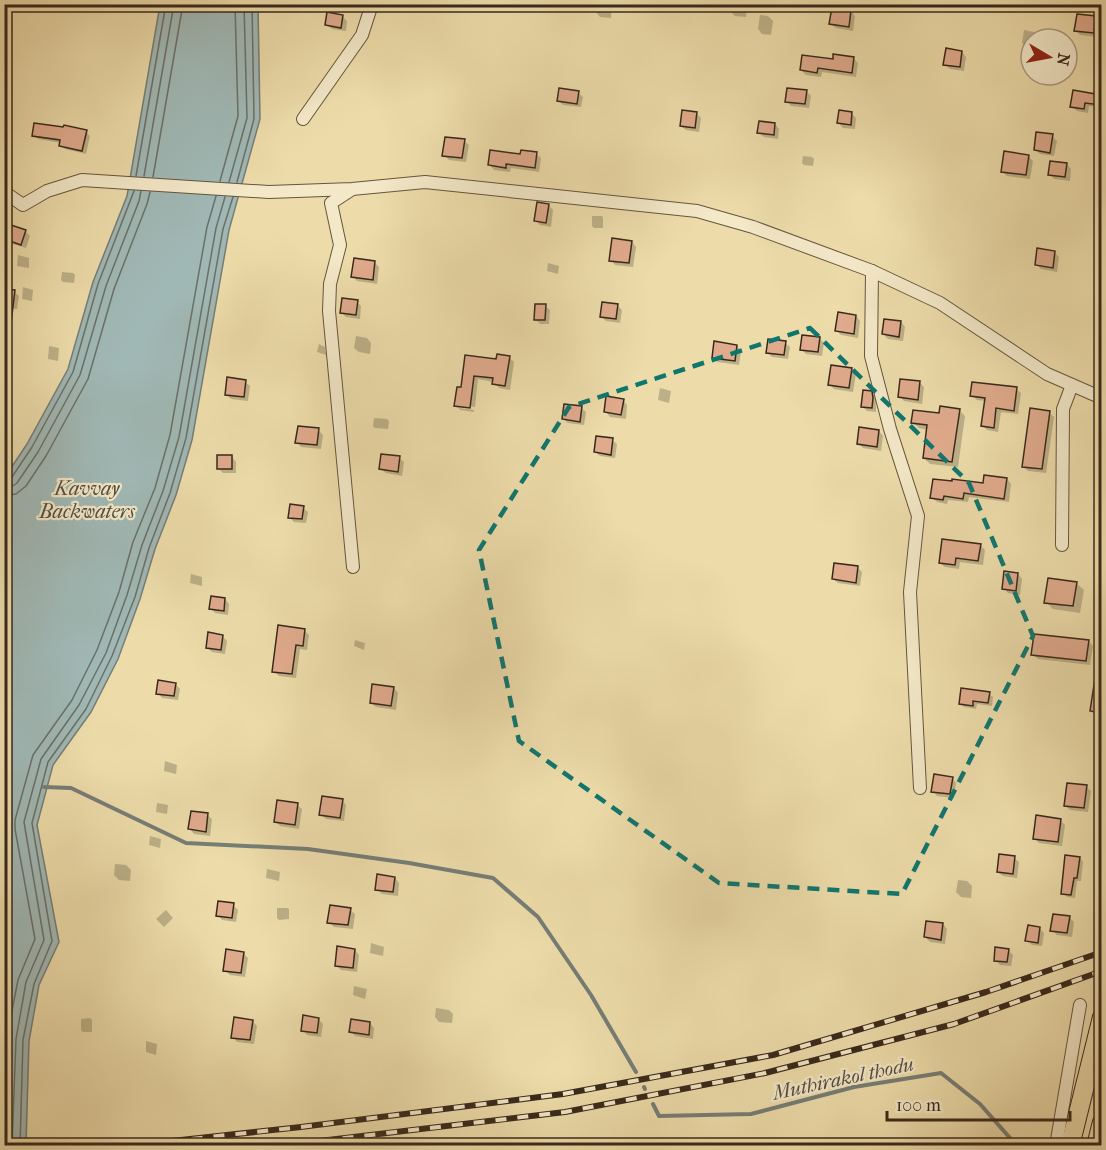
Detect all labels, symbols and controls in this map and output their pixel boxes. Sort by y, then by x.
north arrow [1019,27,1079,87]
text: N [1053,52,1074,68]
water label: Kavvay Backwaters [38,477,136,523]
water label: Muthirakol thodu [768,1052,916,1105]
scale bar [887,1084,1070,1122]
text: 100 m [896,1095,941,1116]

